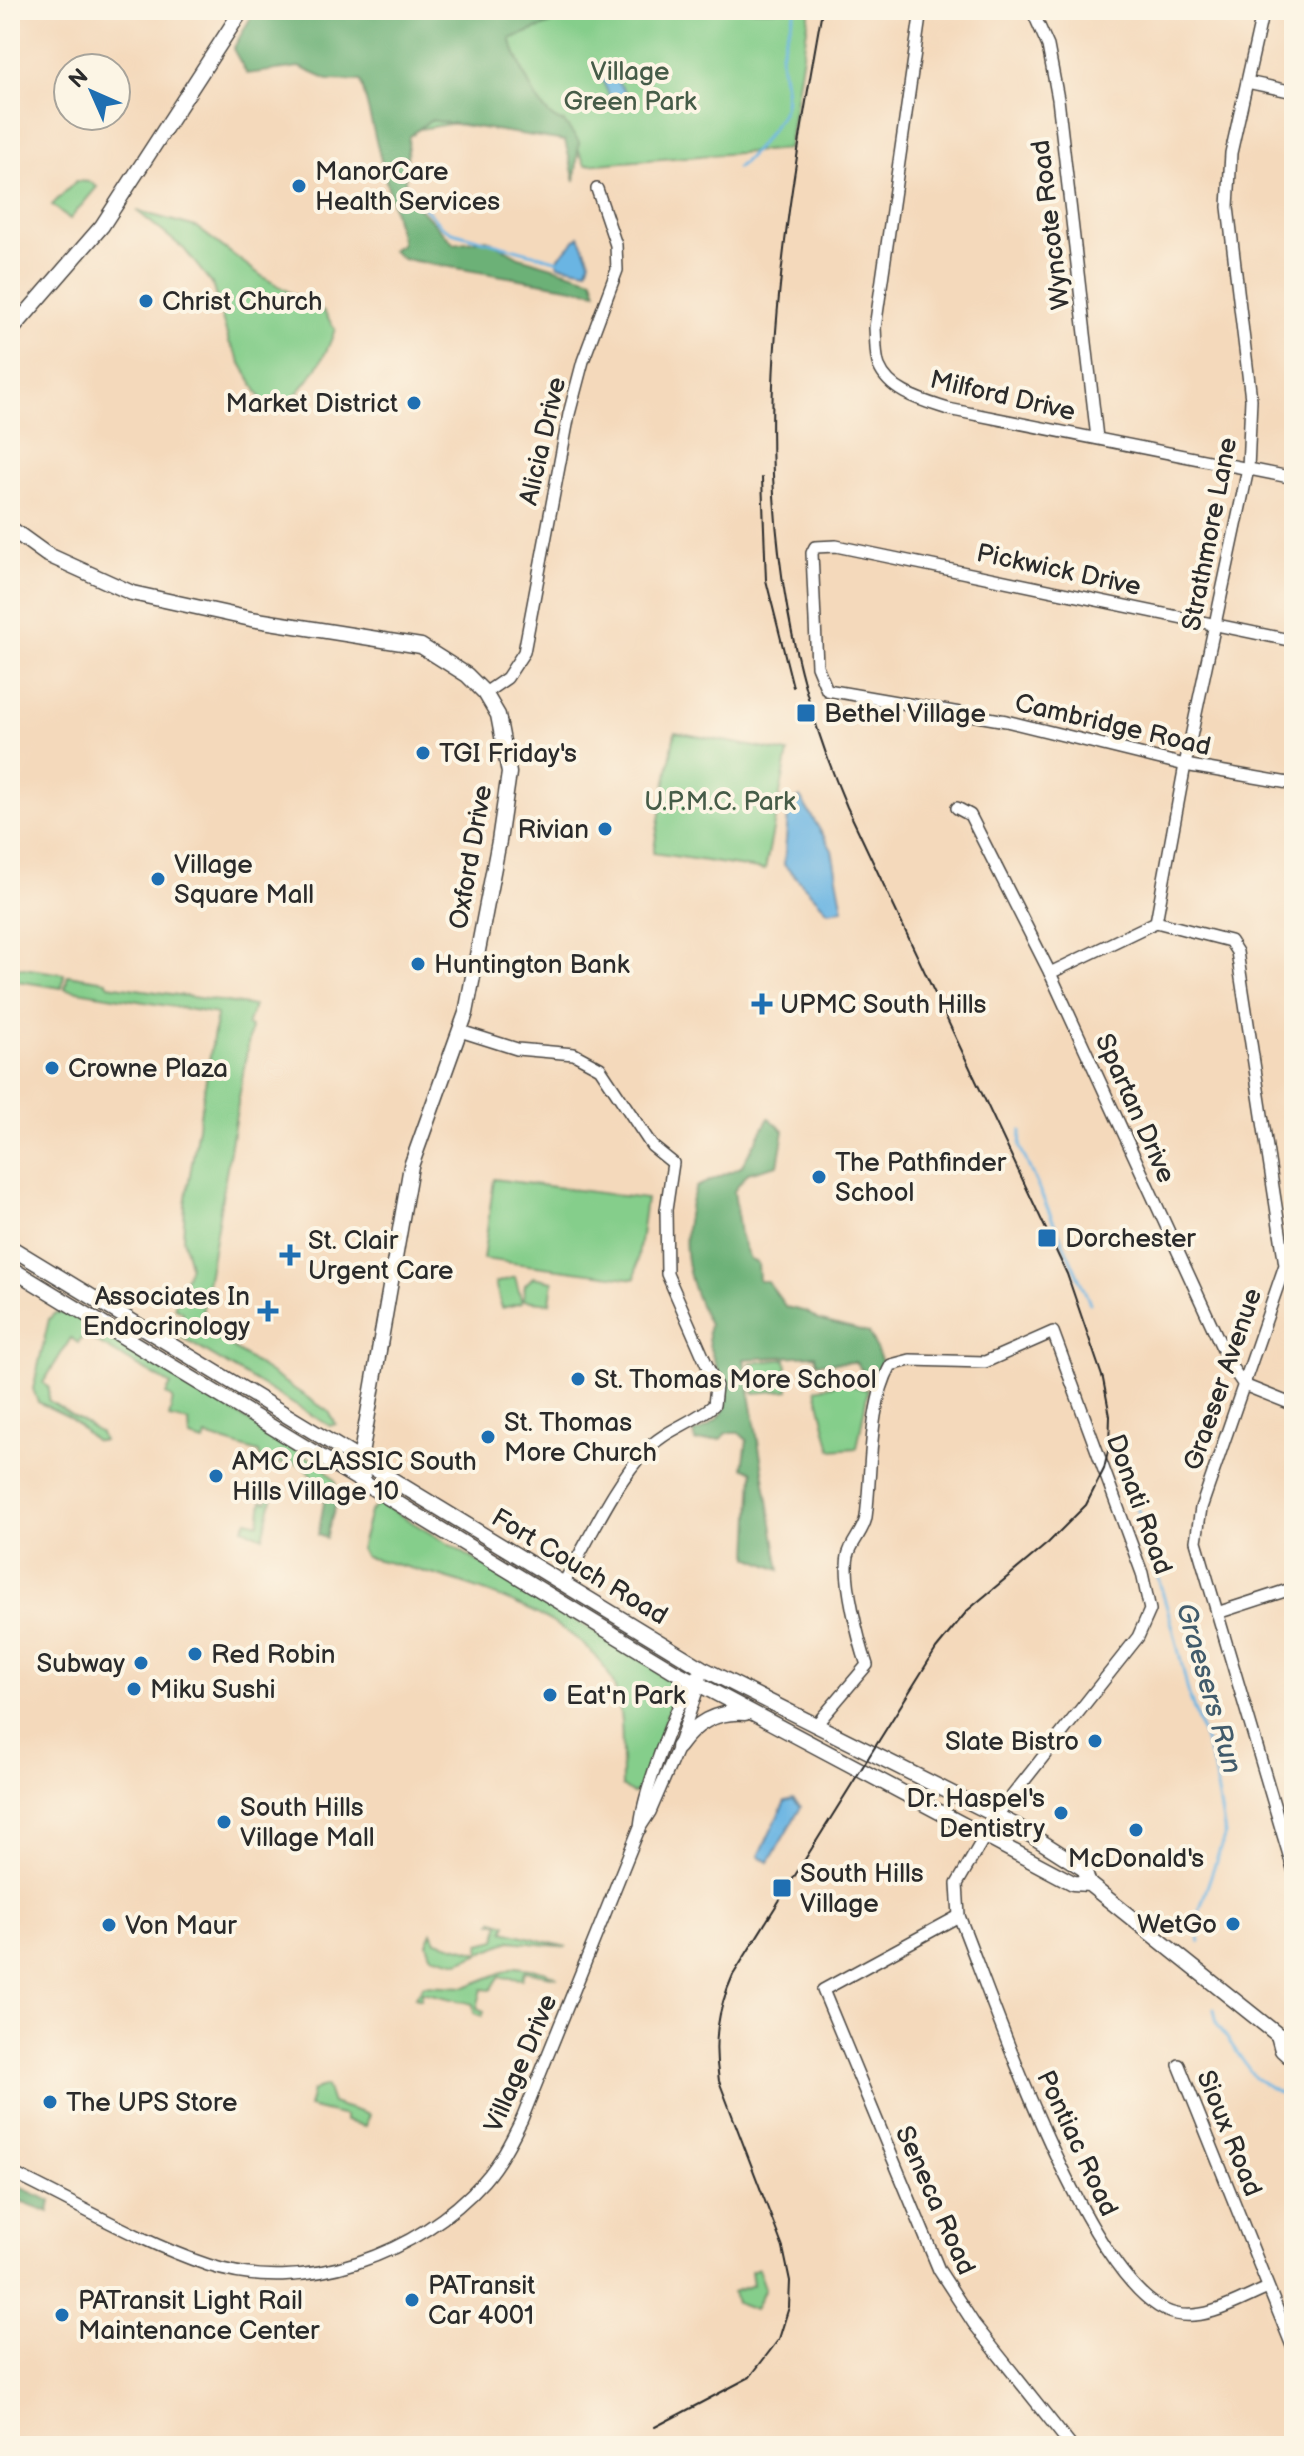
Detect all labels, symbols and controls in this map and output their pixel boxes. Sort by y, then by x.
north arrow [52,52,132,132]
park label: Village Green Park [563,57,697,118]
text: N [64,64,94,94]
street label: Wyncote Road [1026,138,1077,311]
place label: ManorCare Health Services [315,157,500,218]
marker: ManorCare Health Services [290,177,308,195]
place label: Christ Church [162,287,323,318]
marker: Christ Church [137,292,155,310]
street label: Milford Drive [927,365,1078,428]
street label: Alicia Drive [514,374,573,508]
place label: Market District [226,389,398,420]
marker: Market District [405,394,423,412]
street label: Strathmore Lane [1177,435,1244,634]
street label: Pickwick Drive [974,538,1144,603]
street label: Cambridge Road [1012,688,1214,763]
place label: Bethel Village [824,699,986,730]
marker: Bethel Village [795,702,817,724]
place label: TGI Friday's [439,739,577,770]
marker: TGI Friday's [414,744,432,762]
street label: Oxford Drive [444,783,499,932]
park label: U.P.M.C. Park [644,787,796,818]
place label: Rivian [517,815,589,846]
marker: Rivian [596,820,614,838]
place label: Village Square Mall [174,850,314,911]
marker: Village Square Mall [149,870,167,888]
place label: Huntington Bank [434,950,630,981]
marker: Huntington Bank [409,955,427,973]
place label: UPMC South Hills [780,990,987,1021]
marker: UPMC South Hills [751,993,773,1015]
street label: Spartan Drive [1088,1029,1181,1188]
place label: Crowne Plaza [68,1054,228,1085]
marker: Crowne Plaza [43,1059,61,1077]
place label: The Pathfinder School [835,1148,1007,1209]
marker: The Pathfinder School [810,1168,828,1186]
place label: Dorchester [1065,1224,1196,1255]
place label: St. Clair Urgent Care [308,1226,454,1287]
marker: Dorchester [1036,1227,1058,1249]
marker: St. Clair Urgent Care [279,1244,301,1266]
place label: Associates In Endocrinology [83,1282,250,1343]
street label: Graeser Avenue [1178,1284,1269,1475]
marker: Associates In Endocrinology [257,1300,279,1322]
place label: St. Thomas More School [594,1365,876,1396]
marker: St. Thomas More School [569,1370,587,1388]
place label: St. Thomas More Church [504,1408,657,1469]
marker: St. Thomas More Church [479,1428,497,1446]
street label: Donati Road [1099,1430,1178,1579]
place label: AMC CLASSIC South Hills Village 10 [232,1447,477,1508]
marker: AMC CLASSIC South Hills Village 10 [207,1467,225,1485]
street label: Fort Couch Road [486,1503,673,1632]
water label: Graesers Run [1168,1599,1249,1777]
place label: Red Robin [211,1640,335,1671]
marker: Red Robin [186,1645,204,1663]
place label: Subway [37,1649,125,1680]
marker: Subway [132,1654,150,1672]
place label: Miku Sushi [150,1675,276,1706]
marker: Miku Sushi [125,1680,143,1698]
place label: Eat'n Park [566,1681,686,1712]
marker: Eat'n Park [541,1686,559,1704]
place label: Slate Bistro [945,1727,1079,1758]
marker: Slate Bistro [1086,1732,1104,1750]
place label: Dr. Haspel's Dentistry [906,1784,1045,1845]
place label: South Hills Village Mall [240,1793,375,1854]
marker: Dr. Haspel's Dentistry [1052,1804,1070,1822]
marker: South Hills Village Mall [215,1813,233,1831]
marker: McDonald's [1127,1821,1145,1839]
place label: McDonald's [1068,1844,1204,1875]
place label: South Hills Village [800,1859,924,1920]
marker: South Hills Village [771,1877,793,1899]
place label: WetGo [1137,1910,1217,1941]
place label: Von Maur [125,1911,237,1942]
marker: WetGo [1224,1915,1242,1933]
marker: Von Maur [100,1916,118,1934]
street label: Village Drive [478,1990,564,2137]
street label: Pontiac Road [1029,2066,1124,2221]
street label: Sioux Road [1189,2066,1268,2201]
place label: The UPS Store [66,2088,237,2119]
marker: The UPS Store [41,2093,59,2111]
street label: Seneca Road [888,2121,981,2280]
place label: PATransit Car 4001 [428,2271,535,2332]
place label: PATransit Light Rail Maintenance Center [78,2286,320,2347]
marker: PATransit Car 4001 [403,2291,421,2309]
marker: PATransit Light Rail Maintenance Center [53,2306,71,2324]

